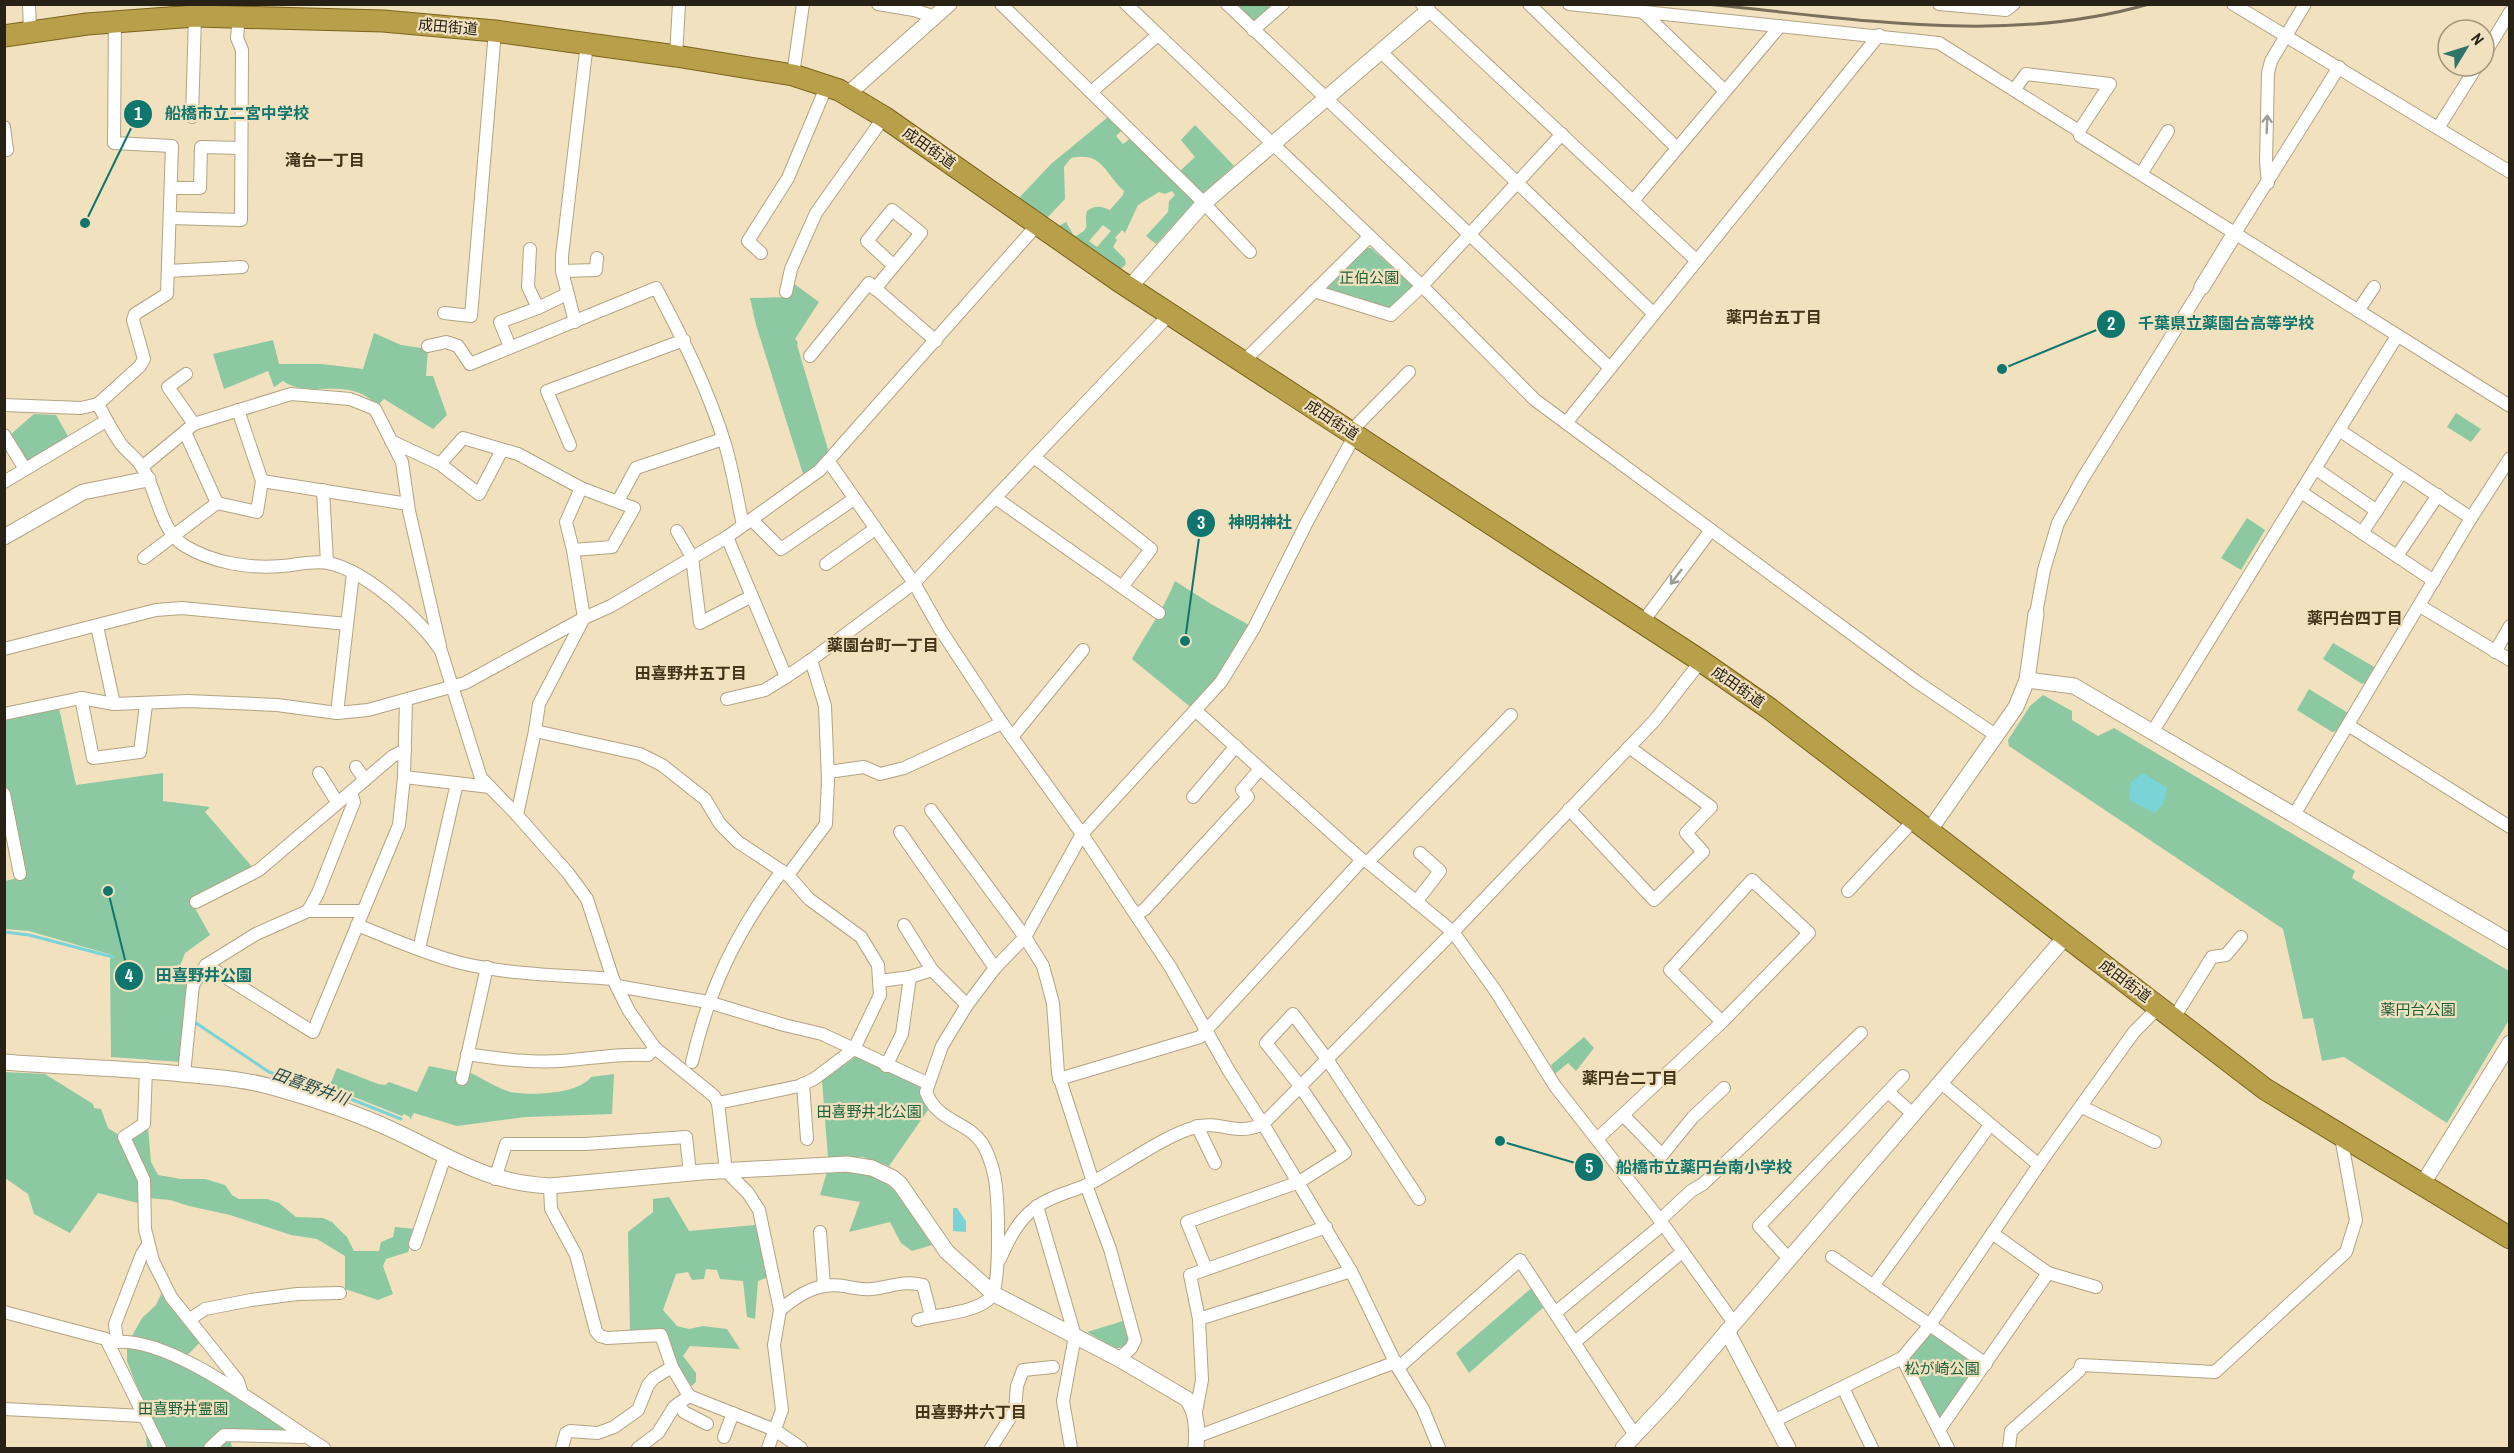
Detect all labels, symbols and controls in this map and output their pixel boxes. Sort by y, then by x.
street label: 成田街道 [417,13,479,40]
north arrow [2436,18,2496,78]
text: N [2466,28,2489,49]
callout: 船橋市立二宮中学校 [123,97,321,131]
text: 1 [134,101,143,126]
text: 船橋市立二宮中学校 [165,102,309,124]
one-way arrow [2261,115,2272,135]
street label: 成田街道 [899,122,960,173]
district label: 滝台一丁目 [285,149,365,171]
park label: 正伯公園 [1339,267,1399,288]
district label: 薬円台五丁目 [1726,306,1822,328]
callout: 千葉県立薬園台高等学校 [2096,307,2326,341]
text: 2 [2107,311,2115,336]
text: 千葉県立薬園台高等学校 [2138,312,2314,334]
street label: 成田街道 [1301,394,1363,445]
callout: 神明神社 [1186,506,1304,540]
text: 3 [1197,510,1205,535]
text: 神明神社 [1228,511,1292,533]
one-way arrow [1670,568,1683,584]
district label: 薬円台四丁目 [2307,607,2403,629]
district label: 薬園台町一丁目 [827,634,939,656]
street label: 成田街道 [1708,661,1769,712]
district label: 田喜野井五丁目 [635,662,747,684]
street label: 成田街道 [2095,954,2156,1007]
callout: 田喜野井公園 [114,959,264,993]
text: 4 [125,963,134,988]
text: 田喜野井公園 [156,964,252,986]
park label: 薬円台公園 [2380,999,2456,1020]
water label: 田喜野井川 [270,1062,354,1111]
district label: 薬円台二丁目 [1582,1067,1678,1089]
park label: 田喜野井北公園 [816,1101,922,1122]
callout: 船橋市立薬円台南小学校 [1574,1150,1804,1184]
text: 5 [1585,1154,1593,1179]
text: 船橋市立薬円台南小学校 [1616,1156,1792,1178]
park label: 松が崎公園 [1904,1358,1980,1379]
park label: 田喜野井霊園 [138,1398,228,1419]
district label: 田喜野井六丁目 [915,1401,1027,1423]

